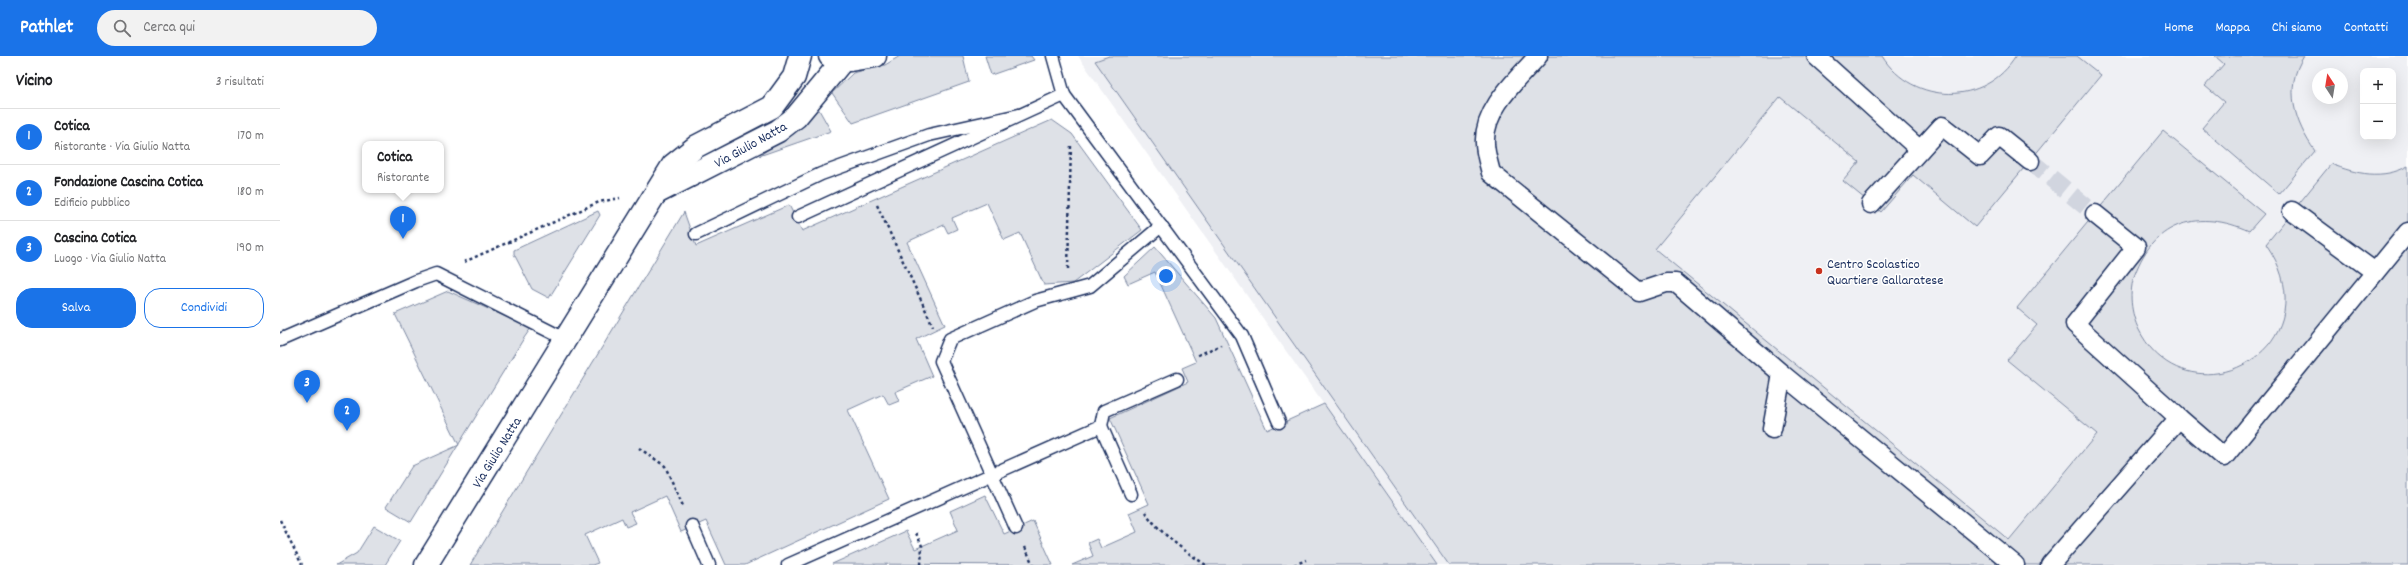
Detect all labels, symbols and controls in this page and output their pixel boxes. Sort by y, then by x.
search box [97,10,377,46]
text: Pathlet [20,15,73,42]
icon: search [111,17,133,39]
text: Cerca qui [143,17,195,39]
text: Home [2164,18,2194,38]
text: Mappa [2216,18,2250,38]
text: Chi siamo [2272,18,2322,38]
text: Contatti [2344,18,2388,38]
north arrow [2312,68,2348,104]
map controls [2360,68,2396,140]
button: + [2360,68,2396,104]
text: Vicino [16,70,53,94]
text: 3 risultati [216,73,264,92]
button: − [2360,104,2396,140]
text: Cotica [54,116,89,138]
street label: Via Giulio Natta [711,117,791,174]
text: 1 [28,127,30,146]
text: 170 m [237,127,264,146]
text: Ristorante · Via Giulio Natta [54,138,190,157]
popup [362,141,444,193]
text: Cotica [377,147,412,169]
text: Ristorante [377,169,429,188]
text: Fondazione Cascina Cotica [54,172,203,194]
text: 2 [26,183,32,202]
text: 180 m [237,183,264,202]
text: Edificio pubblico [54,194,130,213]
pin: 1 [390,206,416,239]
text: Cascina Cotica [54,228,136,250]
text: 3 [26,239,32,258]
text: 190 m [236,239,264,258]
text: Luogo · Via Giulio Natta [54,250,166,269]
place label: Centro Scolastico Quartiere Gallaratese [1827,255,1943,291]
your location [1156,266,1176,286]
marker: Centro Scolastico Quartiere Gallaratese [1814,266,1824,276]
button: Salva [16,288,136,328]
button: Condividi [144,288,264,328]
pin: 3 [294,370,320,403]
pin: 2 [334,398,360,431]
street label: Via Giulio Natta [468,413,528,492]

